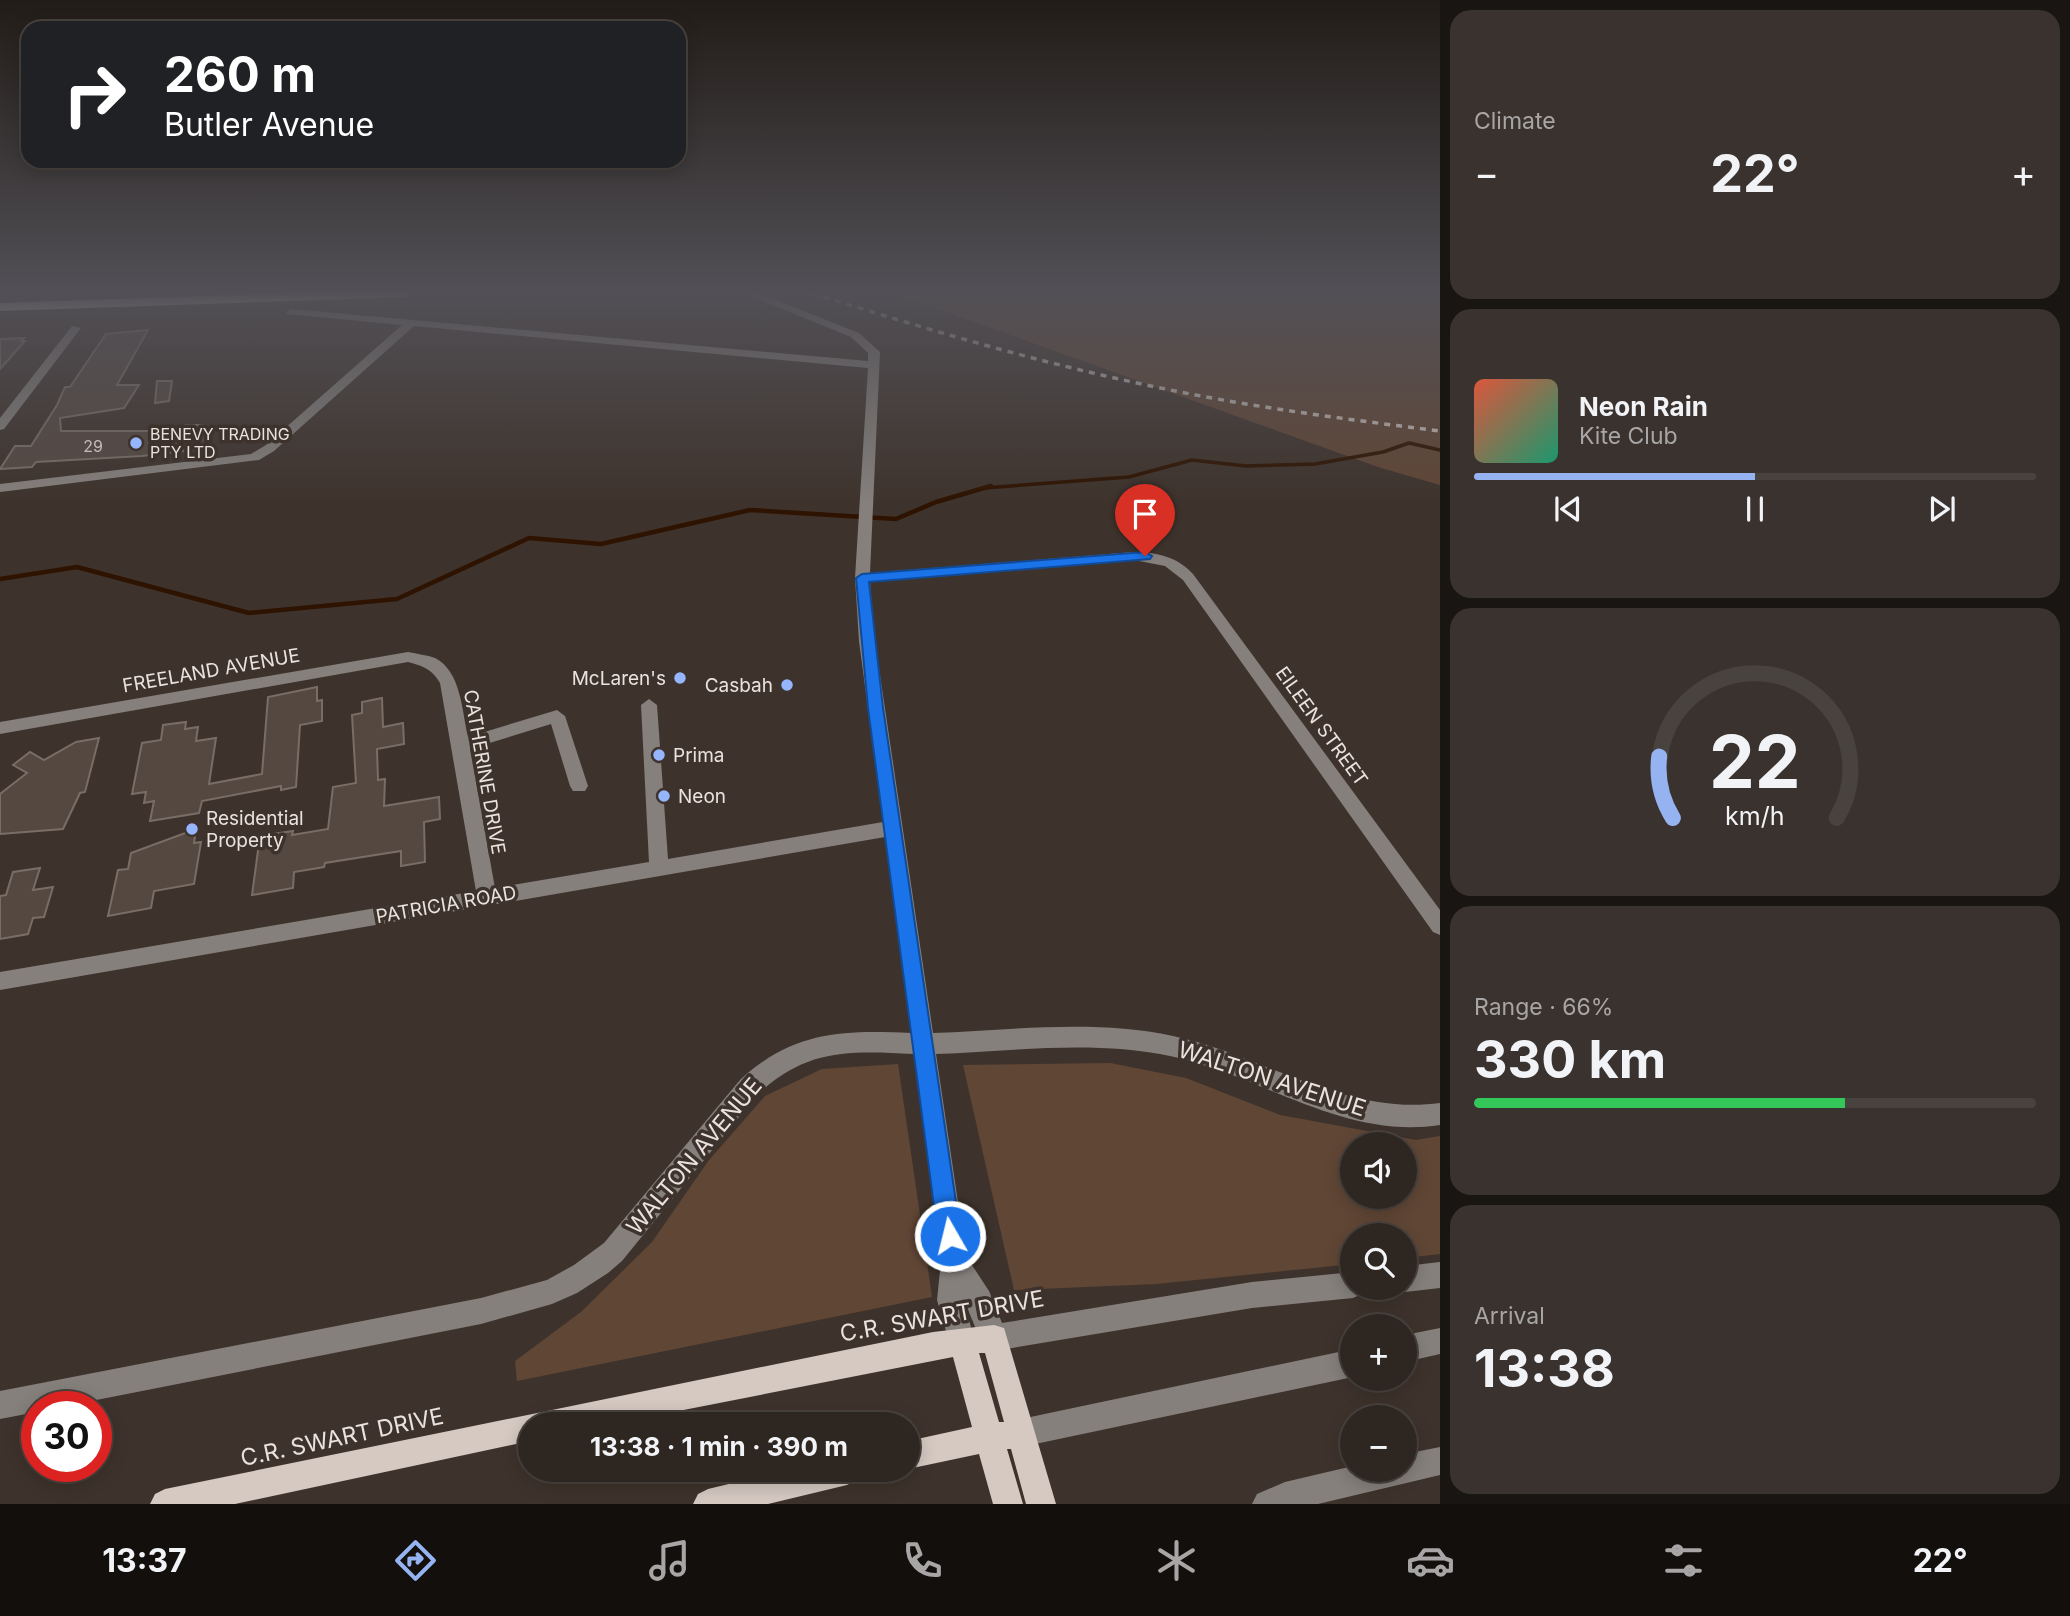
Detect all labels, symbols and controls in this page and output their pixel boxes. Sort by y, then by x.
text: 260 m [164,45,316,104]
icon: right [49,49,140,140]
text: Butler Avenue [164,105,374,144]
text: Climate [1474,107,1556,135]
text: 22° [1710,142,1800,205]
text: − [1474,150,1499,196]
text: + [2011,150,2036,196]
text: Neon Rain [1579,391,1708,422]
text: Kite Club [1579,422,1678,450]
place label: BENEVY TRADING PTY LTD [150,424,290,462]
marker: BENEVY TRADING PTY LTD [128,435,144,451]
house number: 29 [83,436,103,456]
pin [1115,484,1175,556]
icon: previous [1549,490,1587,528]
icon: pause [1736,490,1774,528]
icon: next [1923,490,1961,528]
icon: arrive [1126,495,1164,533]
street label: FREELAND AVENUE [121,644,302,697]
street label: EILEEN STREET [1271,662,1373,790]
place label: McLaren's [572,667,666,690]
marker: McLaren's [672,670,688,686]
place label: Casbah [705,674,773,697]
marker: Casbah [779,677,795,693]
street label: CATHERINE DRIVE [459,688,510,856]
text: 22 [1709,717,1801,806]
place label: Prima [673,744,725,767]
marker: Prima [651,747,667,763]
place label: Neon [678,785,726,808]
marker: Neon [656,788,672,804]
text: km/h [1725,801,1785,831]
place label: Residential Property [206,807,304,852]
marker: Residential Property [184,821,200,837]
street label: PATRICIA ROAD [374,881,518,928]
text: Range · 66% [1474,993,1613,1021]
text: 330 km [1474,1028,1666,1091]
street label: WALTON AVENUE [1175,1035,1369,1123]
street label: WALTON AVENUE [620,1072,768,1240]
map controls [1340,1132,1417,1482]
button: sound [1340,1132,1417,1209]
position arrow [913,1199,987,1273]
button: search [1340,1223,1417,1300]
street label: C.R. SWART DRIVE [838,1284,1046,1348]
text: Arrival [1474,1302,1545,1330]
button: + [1340,1314,1417,1391]
text: 13:38 [1474,1337,1615,1400]
speed limit sign: 30 [21,1391,112,1482]
street label: C.R. SWART DRIVE [238,1402,446,1472]
button: − [1340,1405,1417,1482]
text: 13:38 · 1 min · 390 m [590,1431,848,1462]
icon: directions [391,1536,440,1585]
icon: music [645,1536,694,1585]
icon: phone [898,1536,947,1585]
icon: climate [1152,1536,1201,1585]
icon: car [1406,1536,1455,1585]
icon: filters [1659,1536,1708,1585]
text: 13:37 [102,1541,187,1580]
text: 22° [1913,1541,1968,1580]

